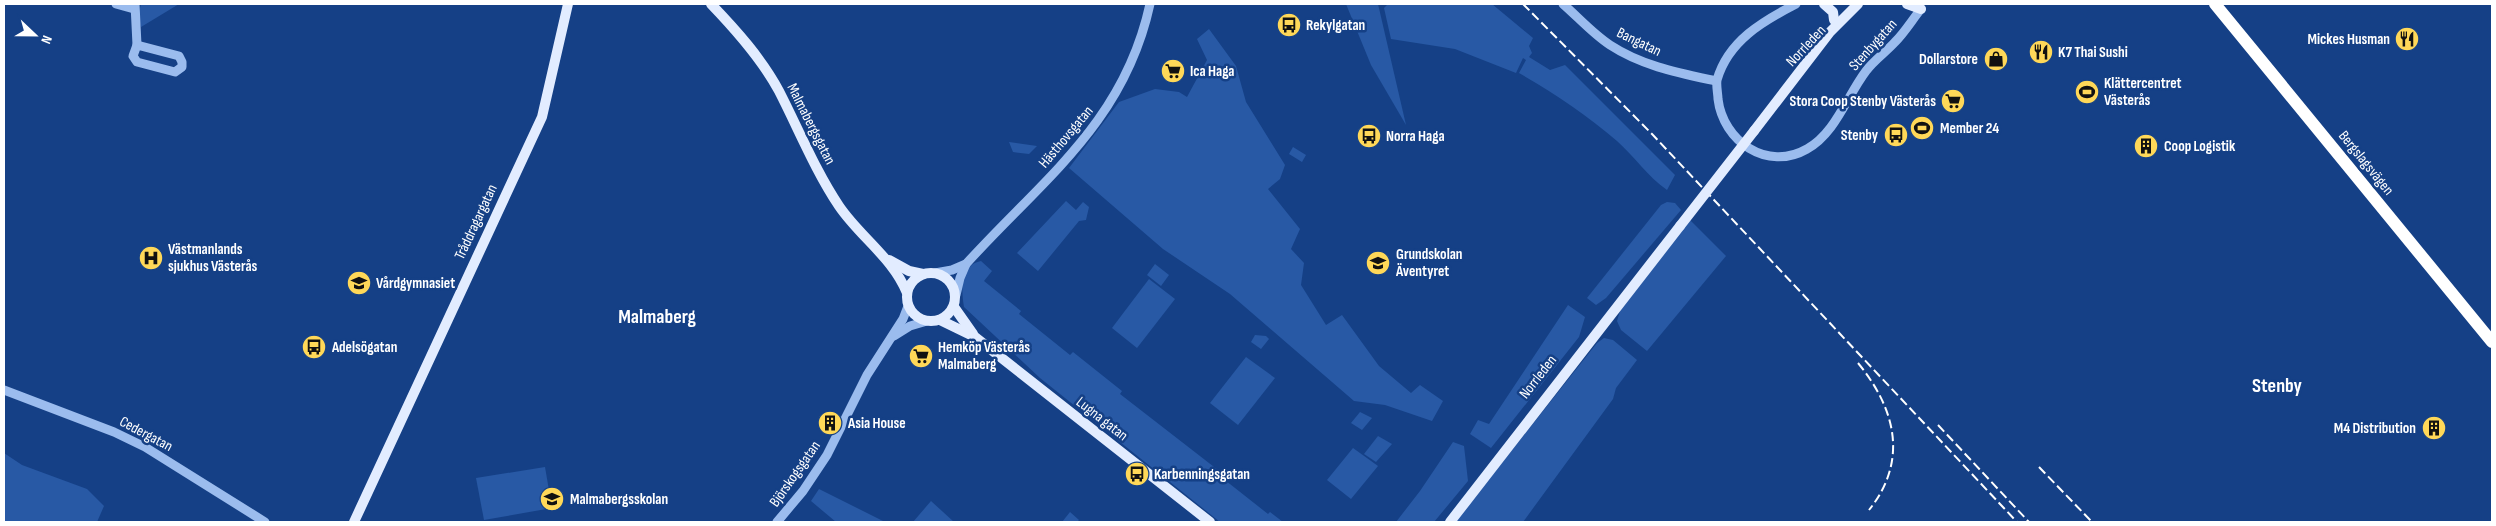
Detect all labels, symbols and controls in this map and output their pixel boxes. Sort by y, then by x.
north arrow [10,10,60,60]
bus stop icon: Rekylgatan [1276,12,1302,38]
street label: Stenbygatan [1845,15,1901,75]
place label: Rekylgatan [1306,16,1365,35]
street label: Norrleden [1782,21,1830,71]
street label: Bangatan [1614,23,1664,61]
restaurant icon: Mickes Husman [2394,26,2420,52]
place label: Mickes Husman [2308,30,2390,49]
text: N [37,33,56,46]
restaurant icon: K7 Thai Sushi [2028,39,2054,65]
place label: K7 Thai Sushi [2058,43,2128,62]
shop icon: Dollarstore [1983,46,2009,72]
place label: Dollarstore [1919,50,1978,69]
supermarket icon: Ica Haga [1160,58,1186,84]
place label: Ica Haga [1190,62,1234,81]
place label: Klättercentret Västerås [2104,74,2182,110]
sports icon: Klättercentret Västerås [2074,79,2100,105]
street label: Malmabergsgatan [782,80,840,168]
supermarket icon: Stora Coop Stenby Västerås [1940,88,1966,114]
place label: Stora Coop Stenby Västerås [1789,92,1936,111]
street label: Hästhovsgatan [1035,102,1097,172]
sports icon: Member 24 [1909,115,1935,141]
place label: Member 24 [1940,119,1999,138]
bus stop icon: Stenby [1883,122,1909,148]
bus stop icon: Norra Haga [1356,123,1382,149]
place label: Stenby [1841,126,1879,145]
place label: Norra Haga [1386,127,1445,146]
street label: Bergslagsvägen [2334,127,2398,199]
building icon: Coop Logistik [2133,133,2159,159]
place label: Coop Logistik [2164,137,2236,156]
street label: Tråddragargatan [450,181,502,263]
place label: Västmanlands sjukhus Västerås [168,240,258,276]
hospital icon: Västmanlands sjukhus Västerås [138,245,164,271]
place label: Grundskolan Äventyret [1395,245,1462,281]
school or university icon: Grundskolan Äventyret [1365,250,1391,276]
school or university icon: Vårdgymnasiet [346,270,372,296]
place label: Vårdgymnasiet [376,274,455,293]
district label: Malmaberg [618,305,696,329]
bus stop icon: Adelsögatan [301,334,327,360]
place label: Adelsögatan [331,338,397,357]
place label: Hemköp Västerås Malmaberg [938,338,1030,374]
supermarket icon: Hemköp Västerås Malmaberg [908,343,934,369]
street label: Norrleden [1515,351,1561,403]
district label: Stenby [2252,374,2303,398]
street label: Lugna gatan [1072,393,1132,445]
building icon: Asia House [817,410,843,436]
street label: Cedergatan [116,412,176,456]
place label: Asia House [847,414,906,433]
building icon: M4 Distribution [2421,415,2447,441]
place label: M4 Distribution [2334,419,2416,438]
street label: Björskogsgatan [765,437,825,511]
bus stop icon: Karbenningsgatan [1124,461,1150,487]
place label: Karbenningsgatan [1154,465,1250,484]
school or university icon: Malmabergsskolan [539,486,565,512]
place label: Malmabergsskolan [570,490,668,509]

